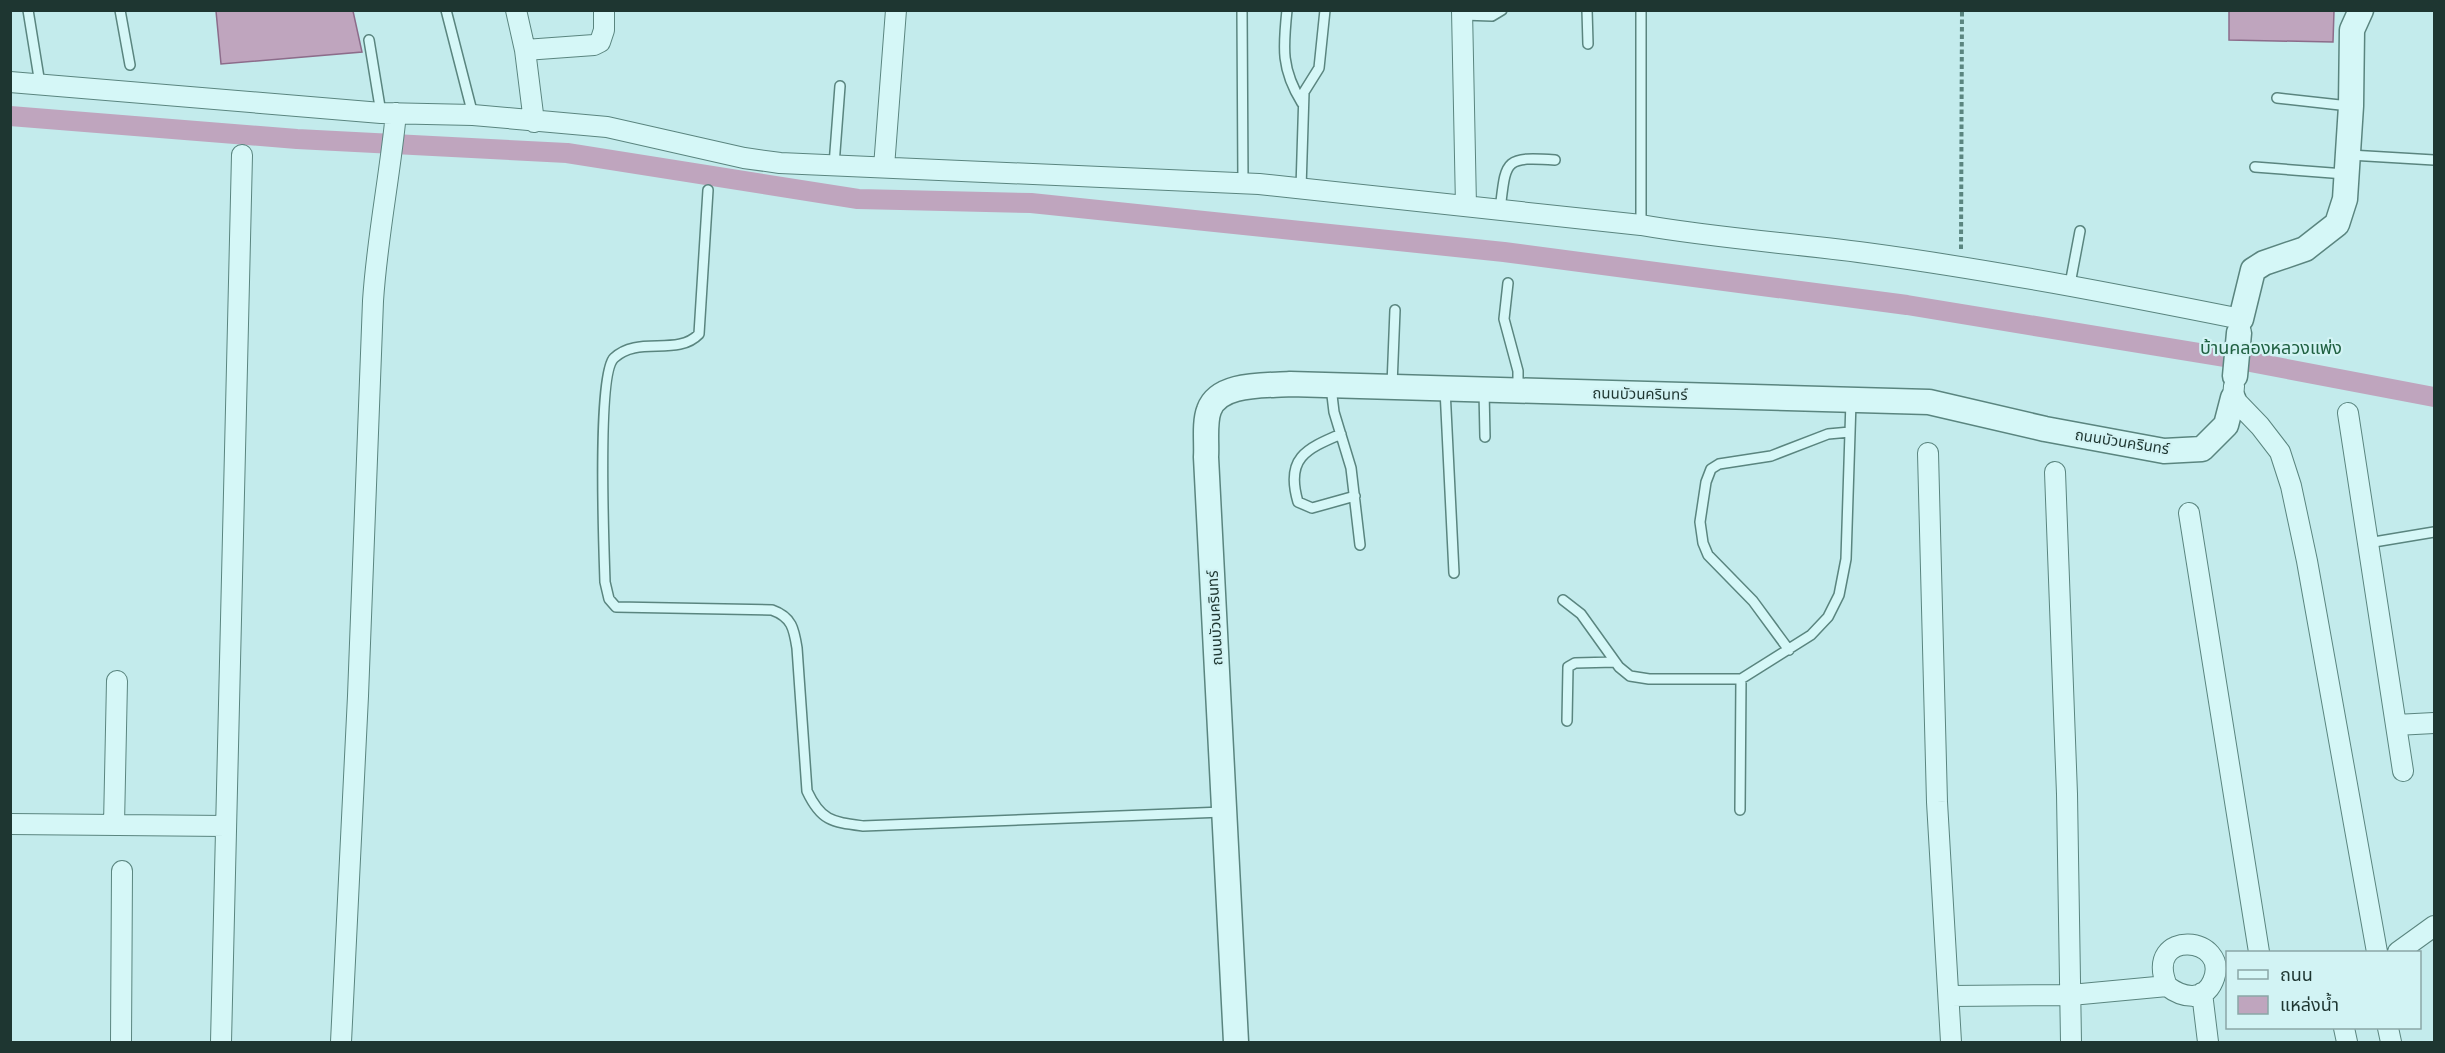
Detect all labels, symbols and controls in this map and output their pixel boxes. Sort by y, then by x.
district label: บ้านคลองหลวงแพ่ง [2200,333,2342,360]
street label: ถนนบัวนครินทร์ [1592,380,1689,405]
street label: ถนนบัวนครินทร์ [2073,422,2172,459]
street label: ถนนบัวนครินทร์ [1199,569,1227,666]
legend [2226,951,2421,1029]
text: ถนน [2280,960,2313,987]
text: แหล่งน้ำ [2280,990,2339,1017]

